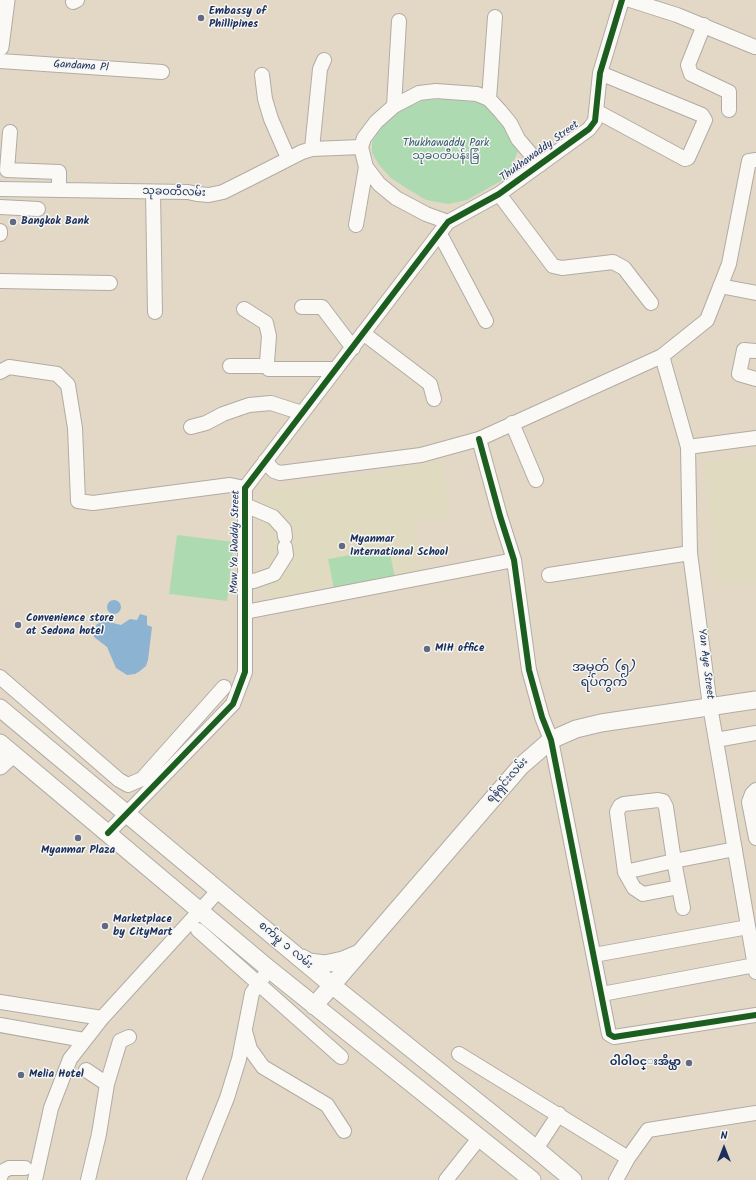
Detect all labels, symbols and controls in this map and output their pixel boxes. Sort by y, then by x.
place label: Embassy of Phillipines [209,5,266,31]
marker: Embassy of Phillipines [196,13,206,23]
street label: Gandama Pl [53,58,109,76]
street label: Thukhawaddy Street [498,119,582,185]
park label: Thukhawaddy Park သုခဝတီပန်းခြံ [403,137,489,163]
street label: သုခဝတီလမ်း [142,185,206,201]
place label: Bangkok Bank [21,215,89,229]
marker: Bangkok Bank [8,217,18,227]
street label: Maw Ya Waddy Street [228,490,244,594]
place label: Myanmar International School [350,533,448,559]
marker: Myanmar International School [337,541,347,551]
place label: Convenience store at Sedona hotel [26,612,114,638]
marker: Convenience store at Sedona hotel [13,620,23,630]
street label: Yan Aye Street [694,628,716,700]
place label: MIH office [435,642,484,656]
marker: MIH office [422,644,432,654]
district label: အမှတ် (၅) ရပ်ကွက် [572,661,636,692]
street label: ရန်ရှင်းလမ်း [484,756,532,806]
marker: Myanmar Plaza [73,833,83,843]
place label: Myanmar Plaza [41,844,115,858]
place label: Marketplace by CityMart [113,913,172,939]
street label: စက်မှု ၁ လမ်း [255,920,315,972]
marker: Marketplace by CityMart [100,921,110,931]
place label: ဝါဝါဝင္းအိမ္ယာ [610,1056,681,1070]
marker: ဝါဝါဝင္းအိမ္ယာ [684,1058,694,1068]
place label: Melia Hotel [29,1068,84,1082]
marker: Melia Hotel [16,1070,26,1080]
text: N [721,1127,727,1145]
north arrow [704,1128,744,1168]

